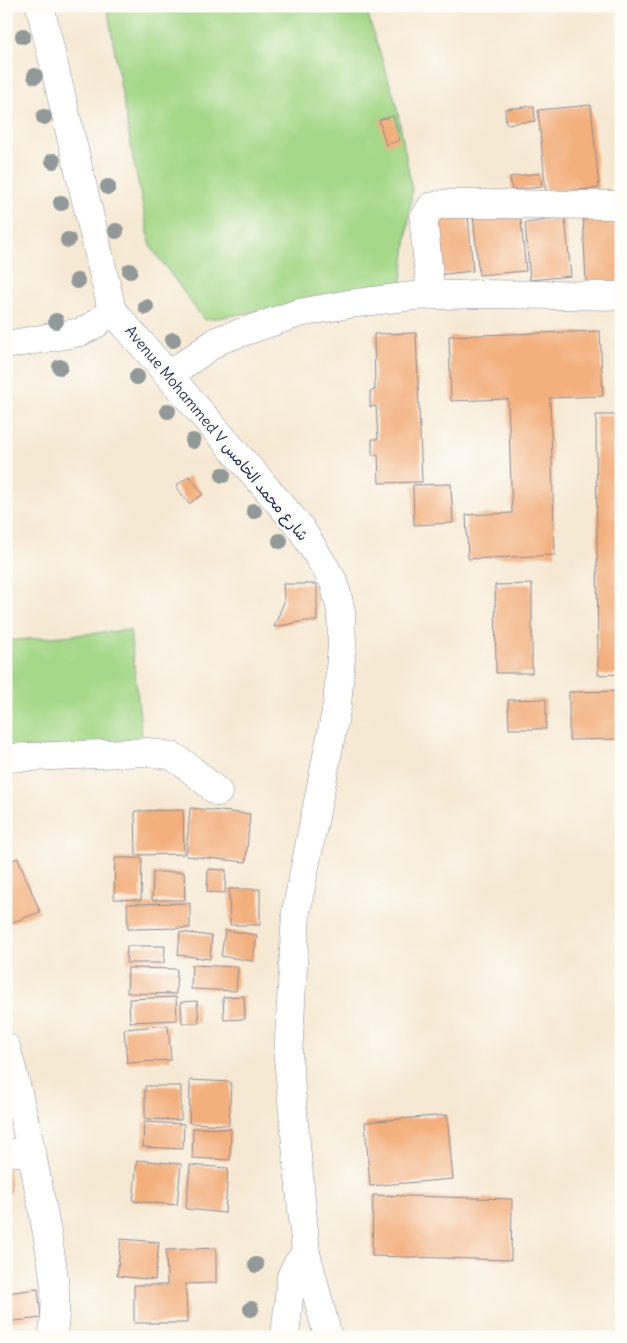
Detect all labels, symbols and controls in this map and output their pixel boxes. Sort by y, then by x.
street label: Avenue Mohammed V شارع محمد الخامس [120,321,313,545]

